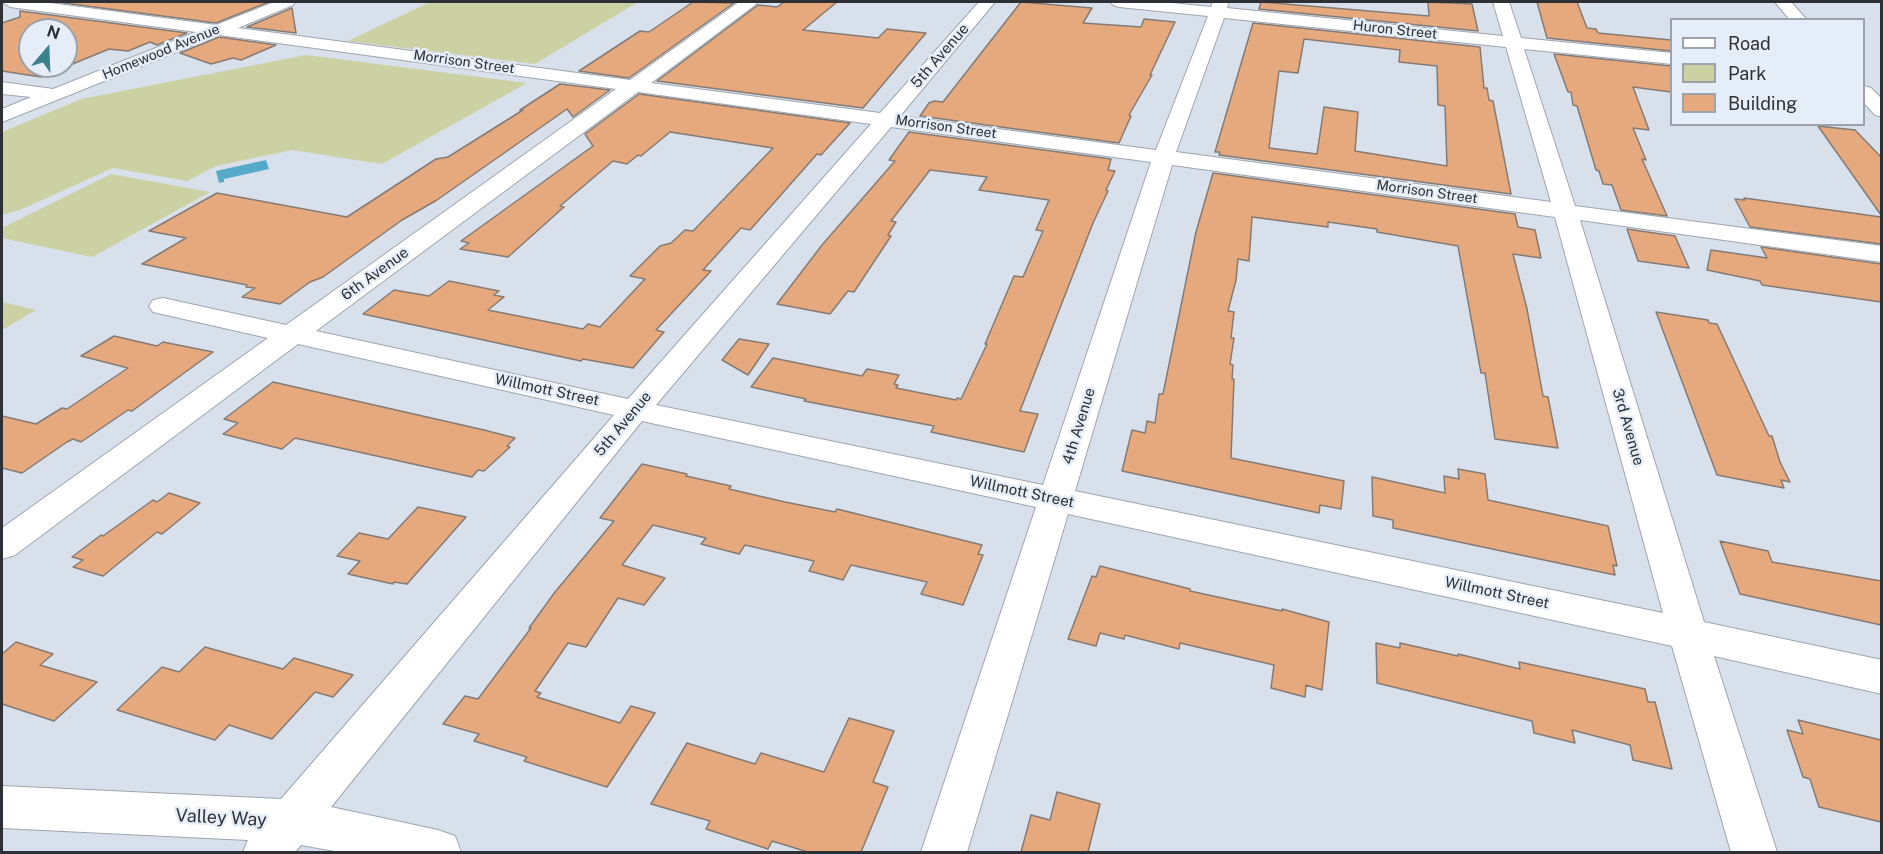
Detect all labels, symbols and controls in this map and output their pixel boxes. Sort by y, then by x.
street label: Huron Street [1352,17,1438,43]
north arrow [18,18,78,78]
legend [1670,18,1865,126]
street label: 5th Avenue [907,20,973,92]
text: N [44,21,62,43]
street label: Homewood Avenue [100,21,222,83]
text: Road [1728,33,1771,54]
street label: Morrison Street [412,47,516,77]
text: Park [1728,63,1766,84]
text: Building [1728,93,1797,114]
street label: Morrison Street [894,112,998,142]
street label: Morrison Street [1375,177,1479,207]
street label: 6th Avenue [338,244,412,304]
street label: Willmott Street [493,370,601,410]
street label: 4th Avenue [1059,386,1099,466]
street label: 3rd Avenue [1608,386,1648,468]
street label: 5th Avenue [591,388,655,460]
street label: Willmott Street [968,472,1076,512]
street label: Willmott Street [1443,573,1551,613]
street label: Valley Way [175,805,267,831]

